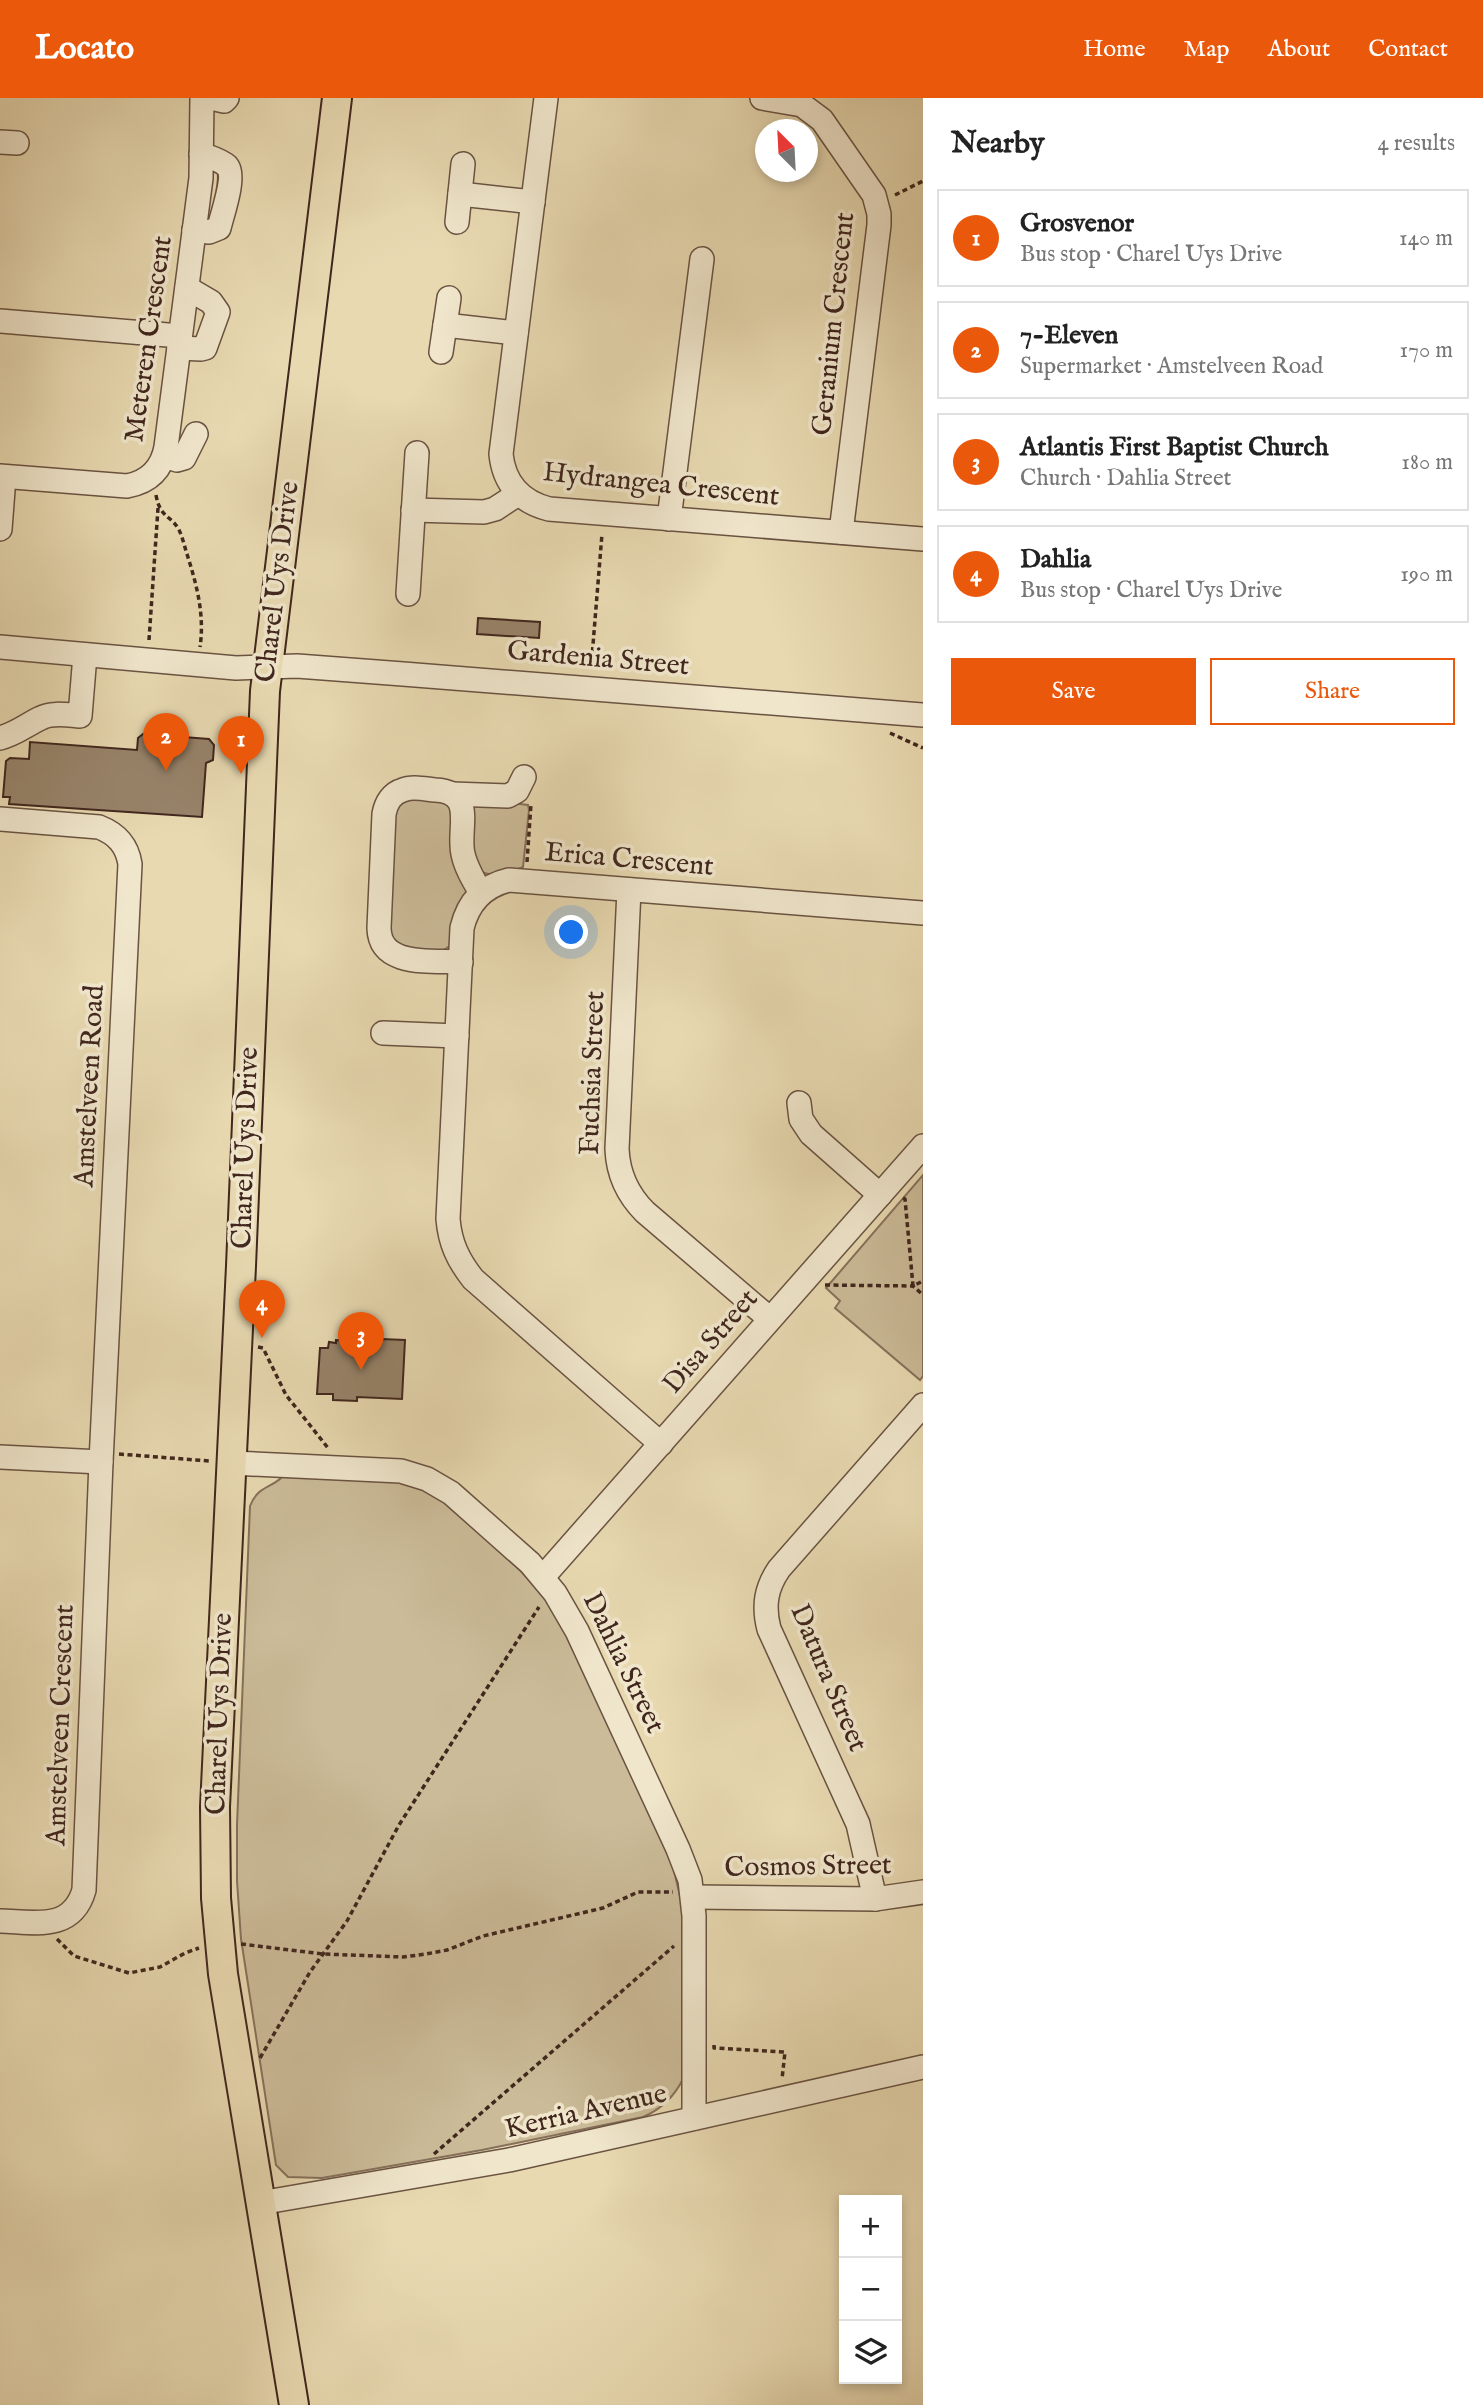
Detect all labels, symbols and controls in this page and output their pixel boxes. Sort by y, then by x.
text: Locato [35,28,134,70]
text: Home [1083,34,1146,65]
text: Map [1184,34,1230,65]
text: About [1268,34,1330,65]
text: Contact [1368,34,1448,65]
north arrow [755,119,818,182]
text: Nearby [951,125,1044,163]
text: 4 results [1377,129,1455,158]
text: Grosvenor [1020,207,1134,240]
street label: Geranium Crescent [805,210,863,437]
text: 1 [972,224,980,253]
text: 140 m [1399,224,1453,253]
street label: Meteren Crescent [117,233,181,444]
text: Bus stop · Charel Uys Drive [1020,240,1282,269]
text: 7-Eleven [1020,319,1118,352]
text: 2 [971,336,981,365]
text: 170 m [1400,336,1453,365]
text: Supermarket · Amstelveen Road [1020,352,1323,381]
text: Atlantis First Baptist Church [1020,431,1329,464]
text: 3 [972,448,980,477]
text: 180 m [1401,448,1453,477]
street label: Hydrangea Crescent [541,455,781,515]
text: Church · Dahlia Street [1020,464,1231,493]
street label: Charel Uys Drive [248,479,308,685]
text: Dahlia [1020,543,1091,576]
text: 4 [970,560,982,589]
text: 190 m [1400,560,1453,589]
text: Bus stop · Charel Uys Drive [1020,576,1282,605]
street label: Gardenia Street [506,634,691,684]
button: Save [951,658,1196,725]
button: Share [1210,658,1455,725]
pin: 2 [143,713,189,771]
pin: 1 [218,716,264,774]
street label: Erica Crescent [543,835,715,885]
your location [554,915,588,949]
street label: Amstelveen Road [67,984,113,1189]
street label: Fuchsia Street [573,990,613,1156]
street label: Charel Uys Drive [225,1046,267,1250]
pin: 4 [239,1280,285,1338]
street label: Disa Street [656,1282,766,1402]
pin: 3 [338,1312,384,1370]
street label: Dahlia Street [574,1587,672,1740]
street label: Datura Street [781,1599,875,1757]
street label: Amstelveen Crescent [39,1603,83,1847]
street label: Charel Uys Drive [199,1612,241,1816]
street label: Cosmos Street [724,1848,892,1886]
street label: Kerria Avenue [502,2076,670,2148]
map controls [839,2195,902,2384]
button: + [839,2195,902,2258]
button: − [839,2258,902,2321]
button: layers [839,2321,902,2384]

